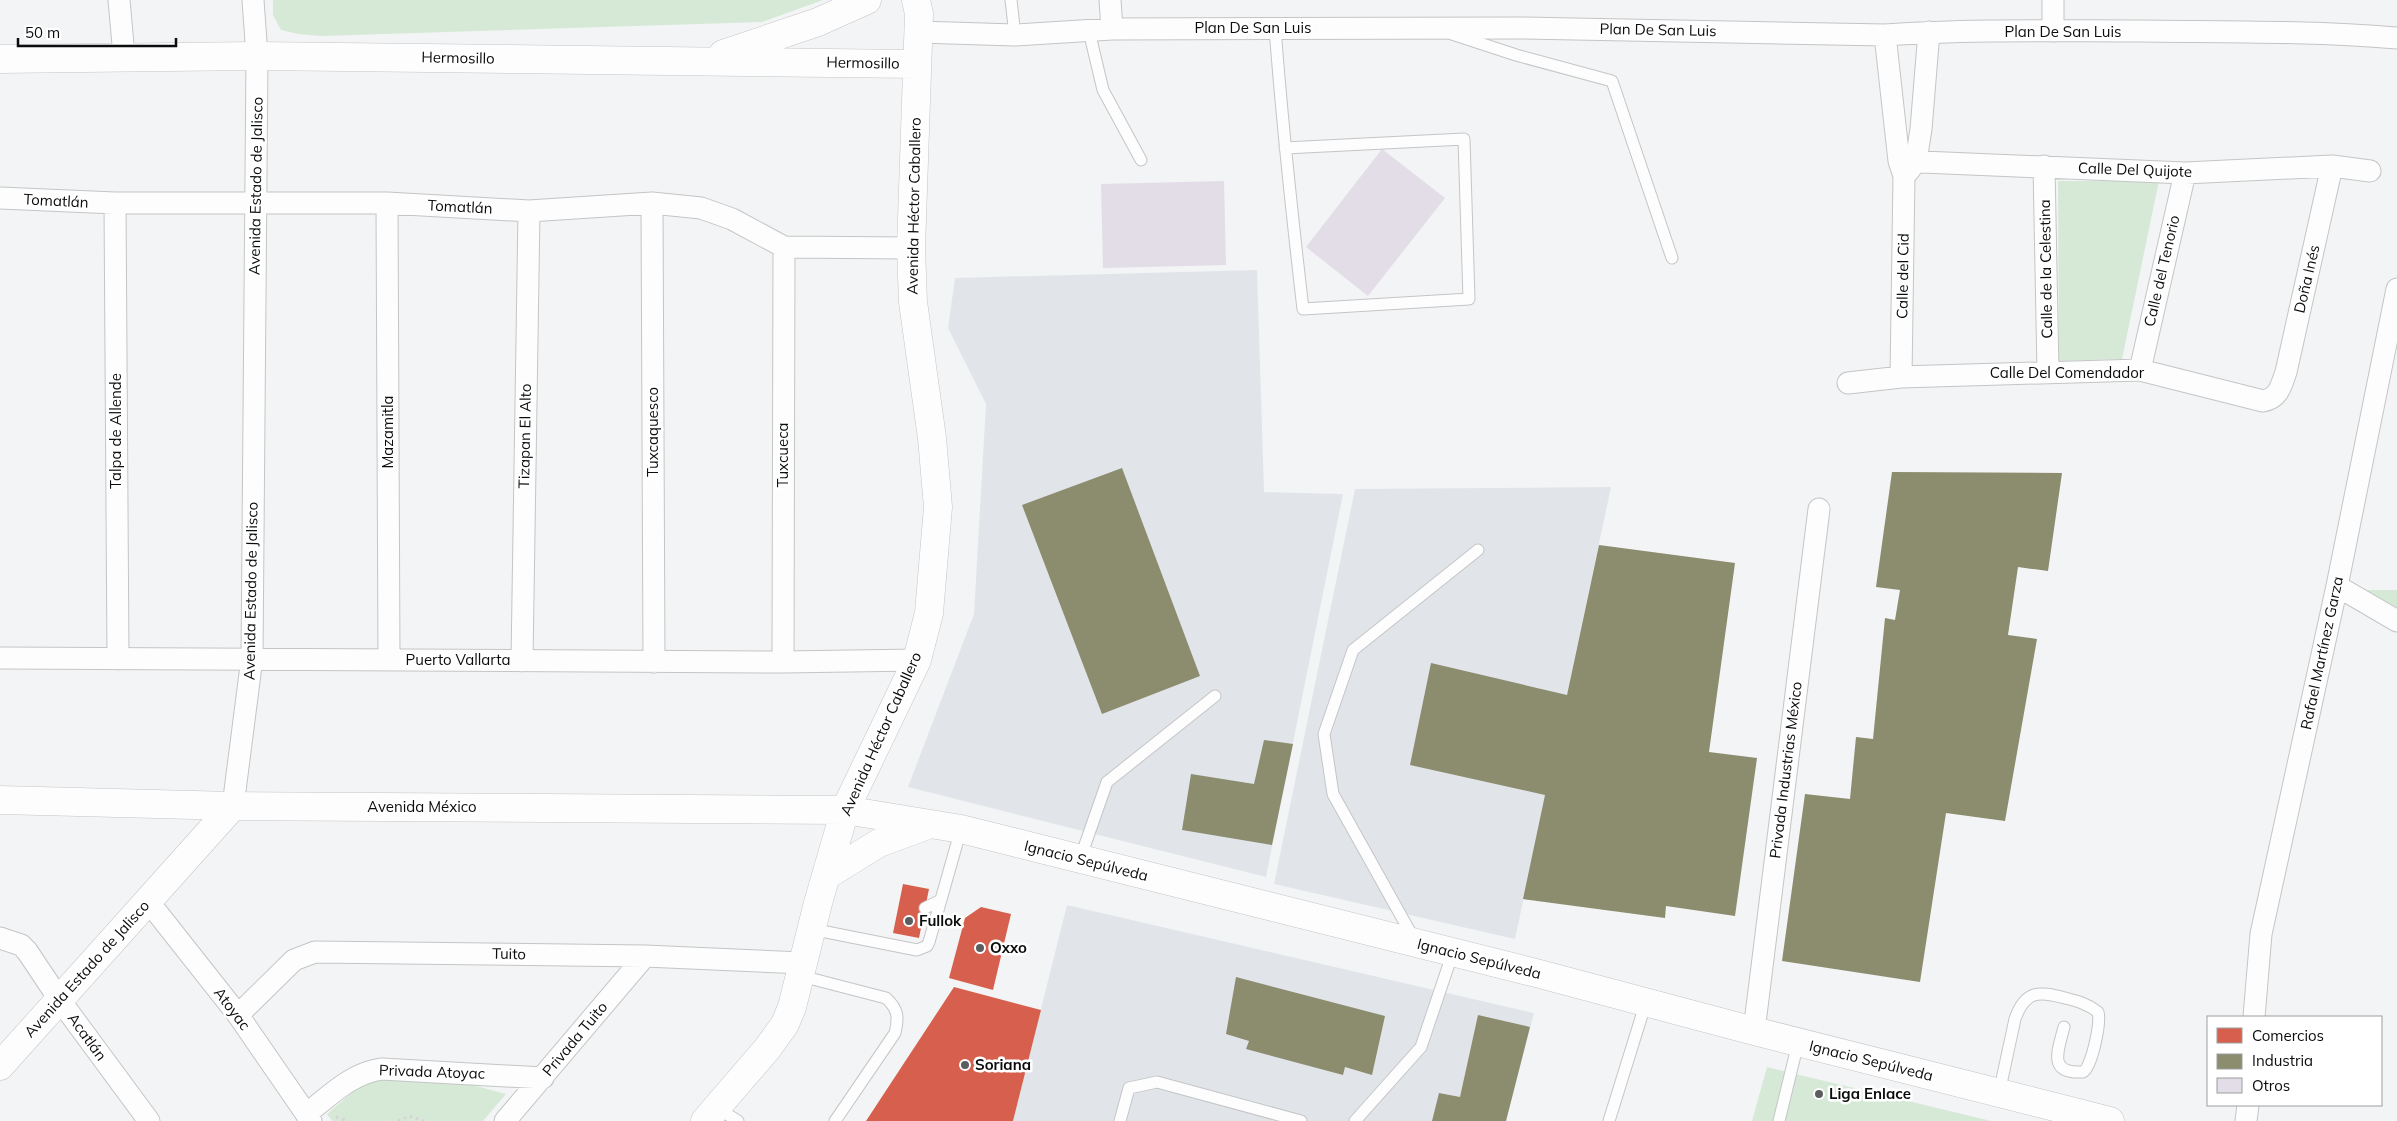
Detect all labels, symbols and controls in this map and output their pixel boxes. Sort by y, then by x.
scale bar [18,15,175,47]
street label: Plan De San Luis [1194,18,1312,37]
street label: Plan De San Luis [1599,19,1717,40]
street label: Plan De San Luis [2004,22,2122,41]
text: 50 m [25,23,60,42]
street label: Hermosillo [421,47,495,68]
street label: Hermosillo [826,52,900,73]
street label: Avenida Estado de Jalisco [244,97,267,275]
street label: Avenida Héctor Caballero [902,117,925,295]
street label: Calle Del Quijote [2078,158,2192,181]
street label: Tomatlán [23,189,89,212]
street label: Tomatlán [427,195,493,218]
street label: Calle de la Celestina [2035,199,2056,339]
street label: Calle del Tenorio [2139,213,2184,329]
street label: Calle del Cid [1892,233,1913,319]
street label: Doña Inés [2289,243,2324,315]
street label: Calle Del Comendador [1990,363,2145,382]
street label: Talpa de Allende [106,373,125,489]
street label: Tizapan El Alto [514,383,535,488]
street label: Tuxcaquesco [643,387,662,477]
street label: Mazamitla [378,395,397,469]
street label: Tuxcueca [773,422,792,488]
street label: Avenida Estado de Jalisco [239,502,262,680]
street label: Rafael Martínez Garza [2296,574,2347,731]
street label: Avenida Héctor Caballero [836,649,925,819]
street label: Puerto Vallarta [406,650,510,669]
street label: Privada Industrias México [1765,680,1806,859]
street label: Avenida México [367,797,477,816]
street label: Ignacio Sepúlveda [1022,836,1150,885]
street label: Avenida Estado de Jalisco [20,896,153,1041]
place label: Fullok [919,911,962,930]
marker: Fullok [903,915,915,927]
street label: Ignacio Sepúlveda [1415,934,1543,983]
place label: Oxxo [990,938,1027,957]
marker: Oxxo [974,942,986,954]
street label: Tuito [492,944,526,963]
street label: Atoyac [210,984,255,1034]
street label: Privada Tuito [538,998,611,1080]
street label: Acatlán [64,1009,111,1064]
legend [2207,1016,2382,1106]
text: Comercios [2252,1026,2324,1045]
street label: Ignacio Sepúlveda [1807,1036,1935,1085]
text: Industria [2252,1051,2313,1070]
place label: Soriana [975,1055,1031,1074]
marker: Soriana [959,1059,971,1071]
street label: Privada Atoyac [379,1060,485,1083]
text: Otros [2252,1076,2290,1095]
place label: Liga Enlace [1829,1084,1911,1103]
marker: Liga Enlace [1813,1088,1825,1100]

